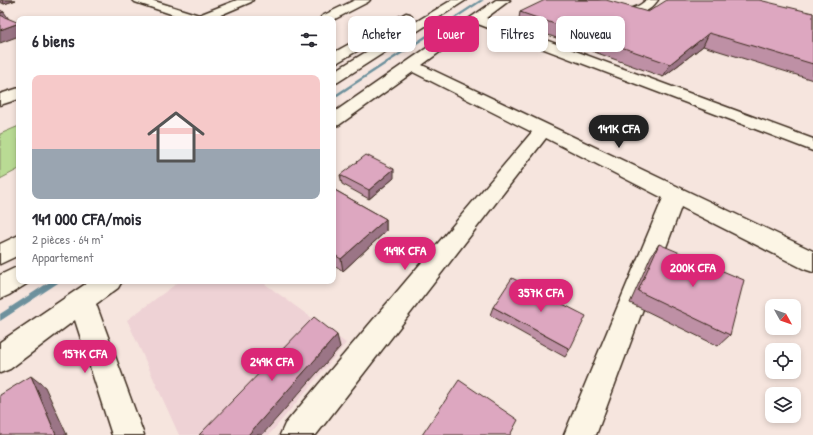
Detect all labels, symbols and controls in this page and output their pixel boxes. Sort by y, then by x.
chip: Acheter [348,16,416,52]
chip: Louer [424,16,479,52]
chip: Filtres [487,16,548,52]
chip: Nouveau [556,16,625,52]
text: 6 biens [32,29,75,52]
icon: filters [298,29,320,51]
icon: home [140,101,212,173]
pin: 141K CFA [578,115,660,149]
text: 141K CFA [598,119,640,137]
text: 141 000 CFA/mois [32,207,141,230]
text: 2 pièces · 64 m² [32,230,103,248]
pin: 149K CFA [364,237,446,271]
text: 149K CFA [384,241,426,259]
text: Appartement [32,248,94,266]
pin: 200K CFA [652,254,734,288]
text: 200K CFA [670,258,716,276]
pin: 357K CFA [500,279,582,313]
text: 357K CFA [518,283,564,301]
north arrow [765,299,801,335]
map controls [765,299,801,423]
pin: 157K CFA [44,340,126,374]
button: locate [765,343,801,379]
text: 157K CFA [63,344,107,362]
pin: 249K CFA [231,348,313,382]
text: 249K CFA [250,352,294,370]
button: layers [765,387,801,423]

